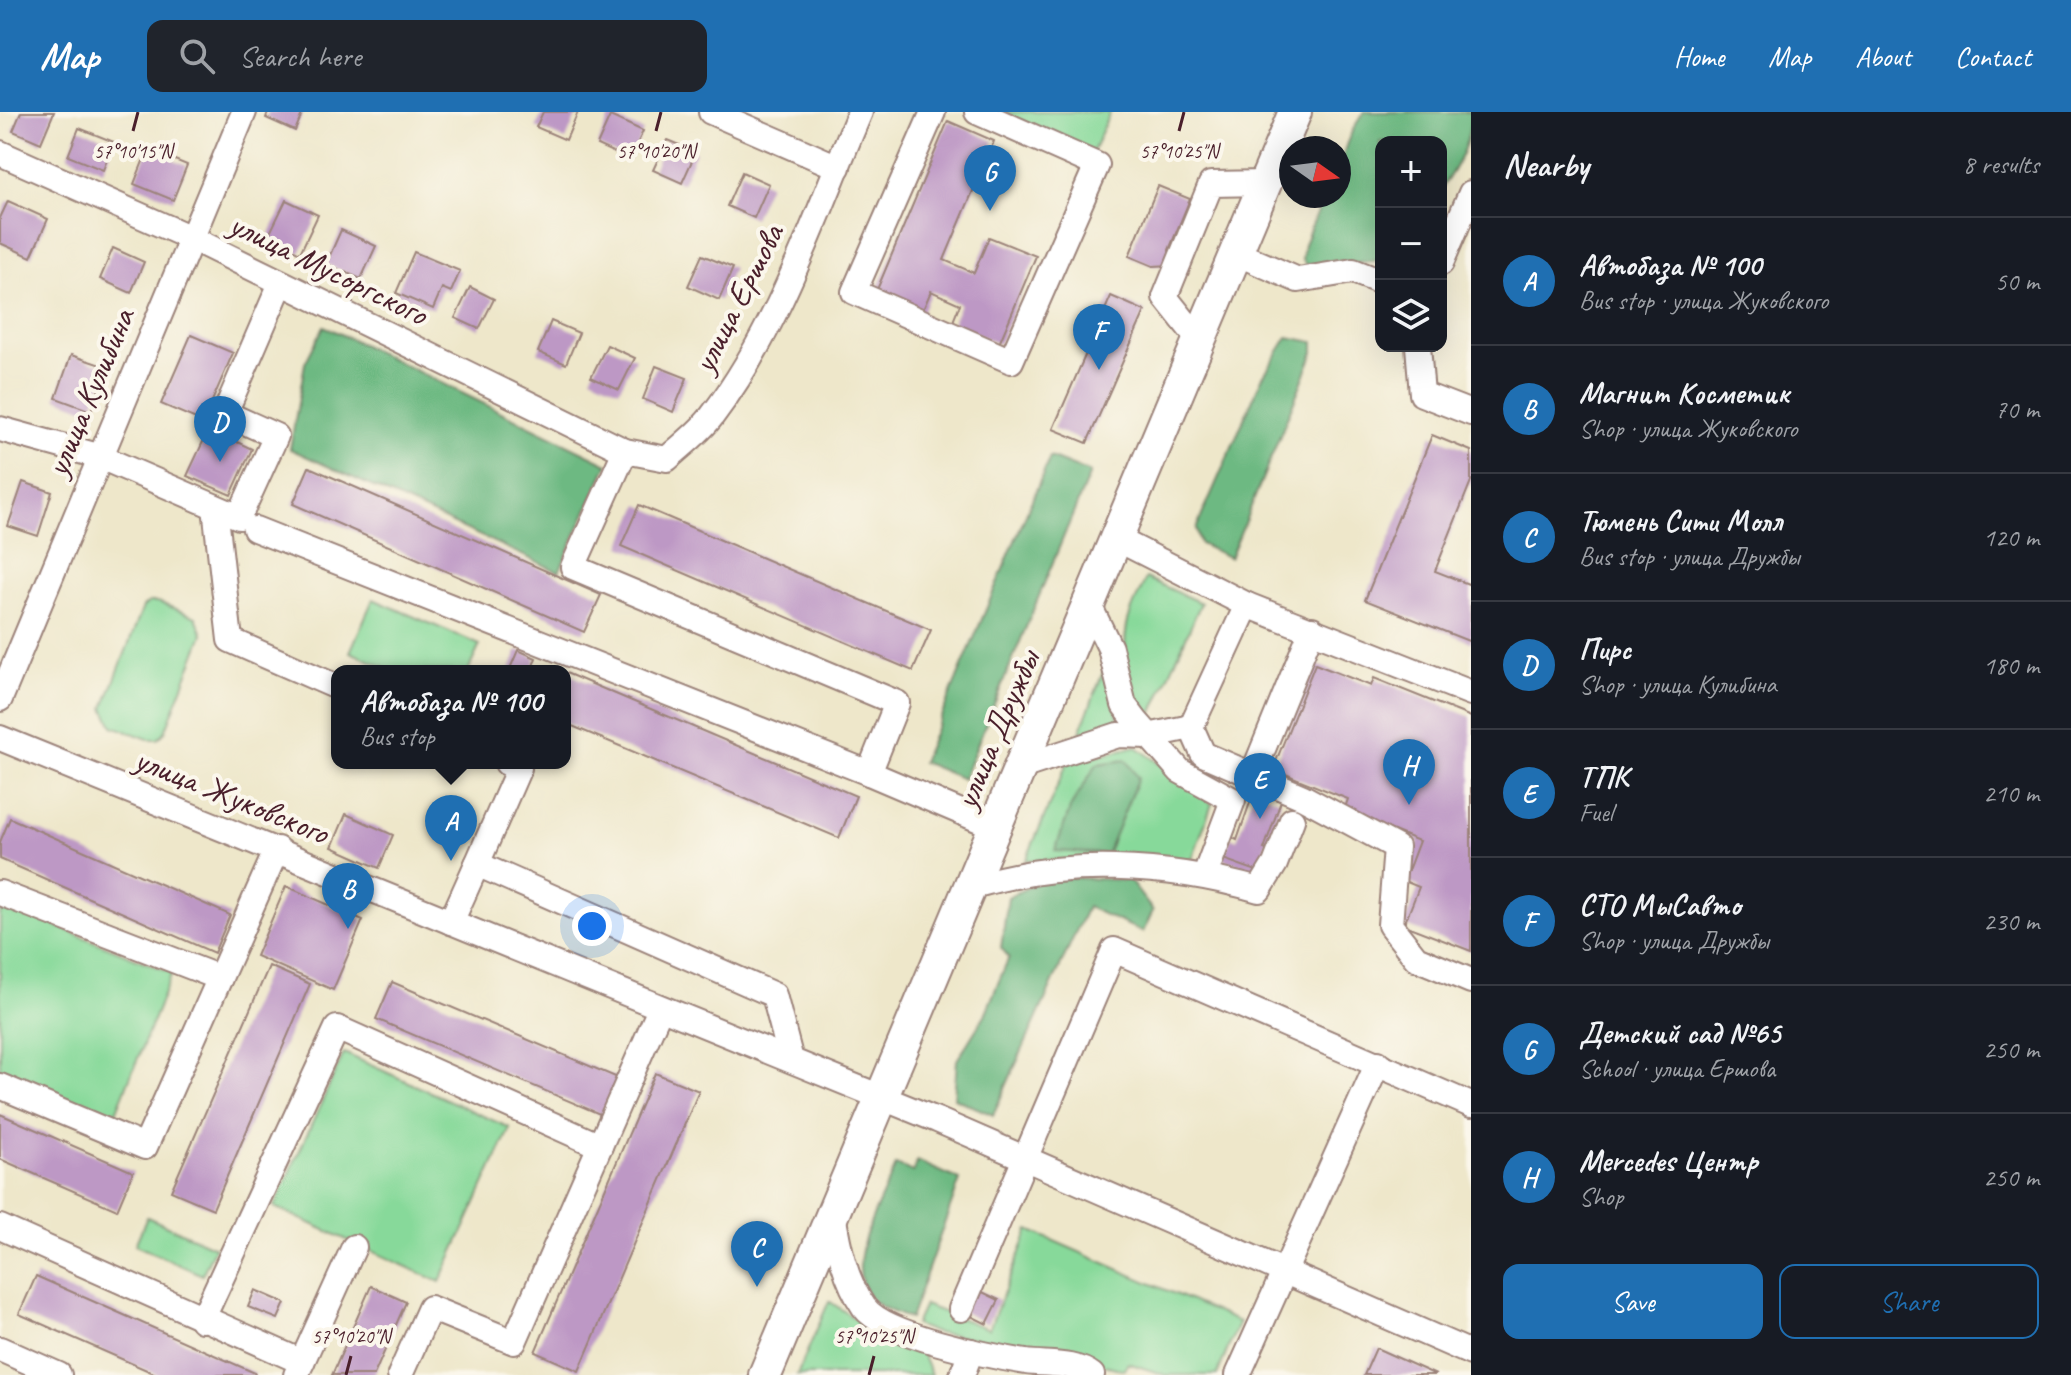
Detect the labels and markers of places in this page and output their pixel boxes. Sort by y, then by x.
pin: G [964,145,1016,211]
pin: F [1073,304,1125,370]
pin: D [194,396,246,462]
pin: H [1383,739,1435,805]
pin: E [1234,753,1286,819]
pin: A [425,795,477,861]
pin: B [322,863,374,929]
pin: C [731,1221,783,1287]

